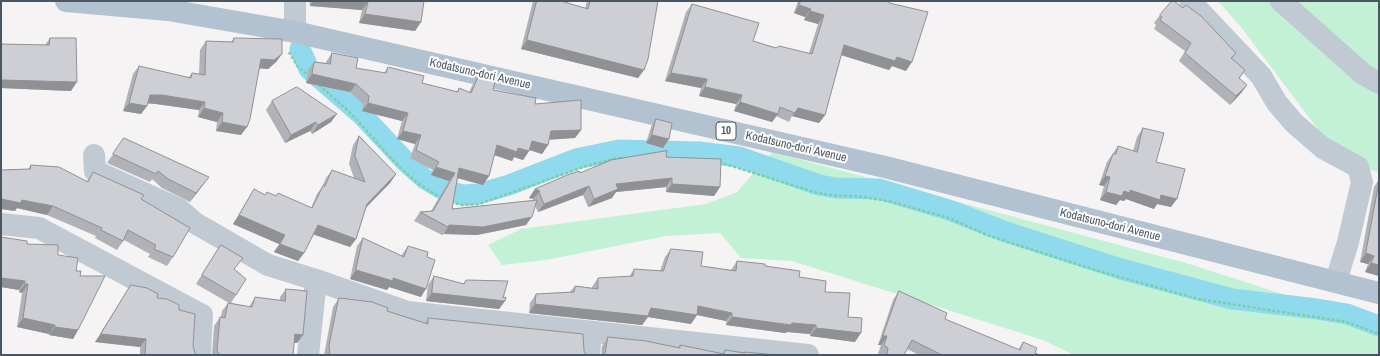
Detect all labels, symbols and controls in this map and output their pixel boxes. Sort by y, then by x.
street label: Kodatsuno-dori Avenue [428,55,532,93]
road number: 10 [716,122,736,140]
street label: Kodatsuno-dori Avenue [744,128,848,166]
street label: Kodatsuno-dori Avenue [1058,206,1162,244]

